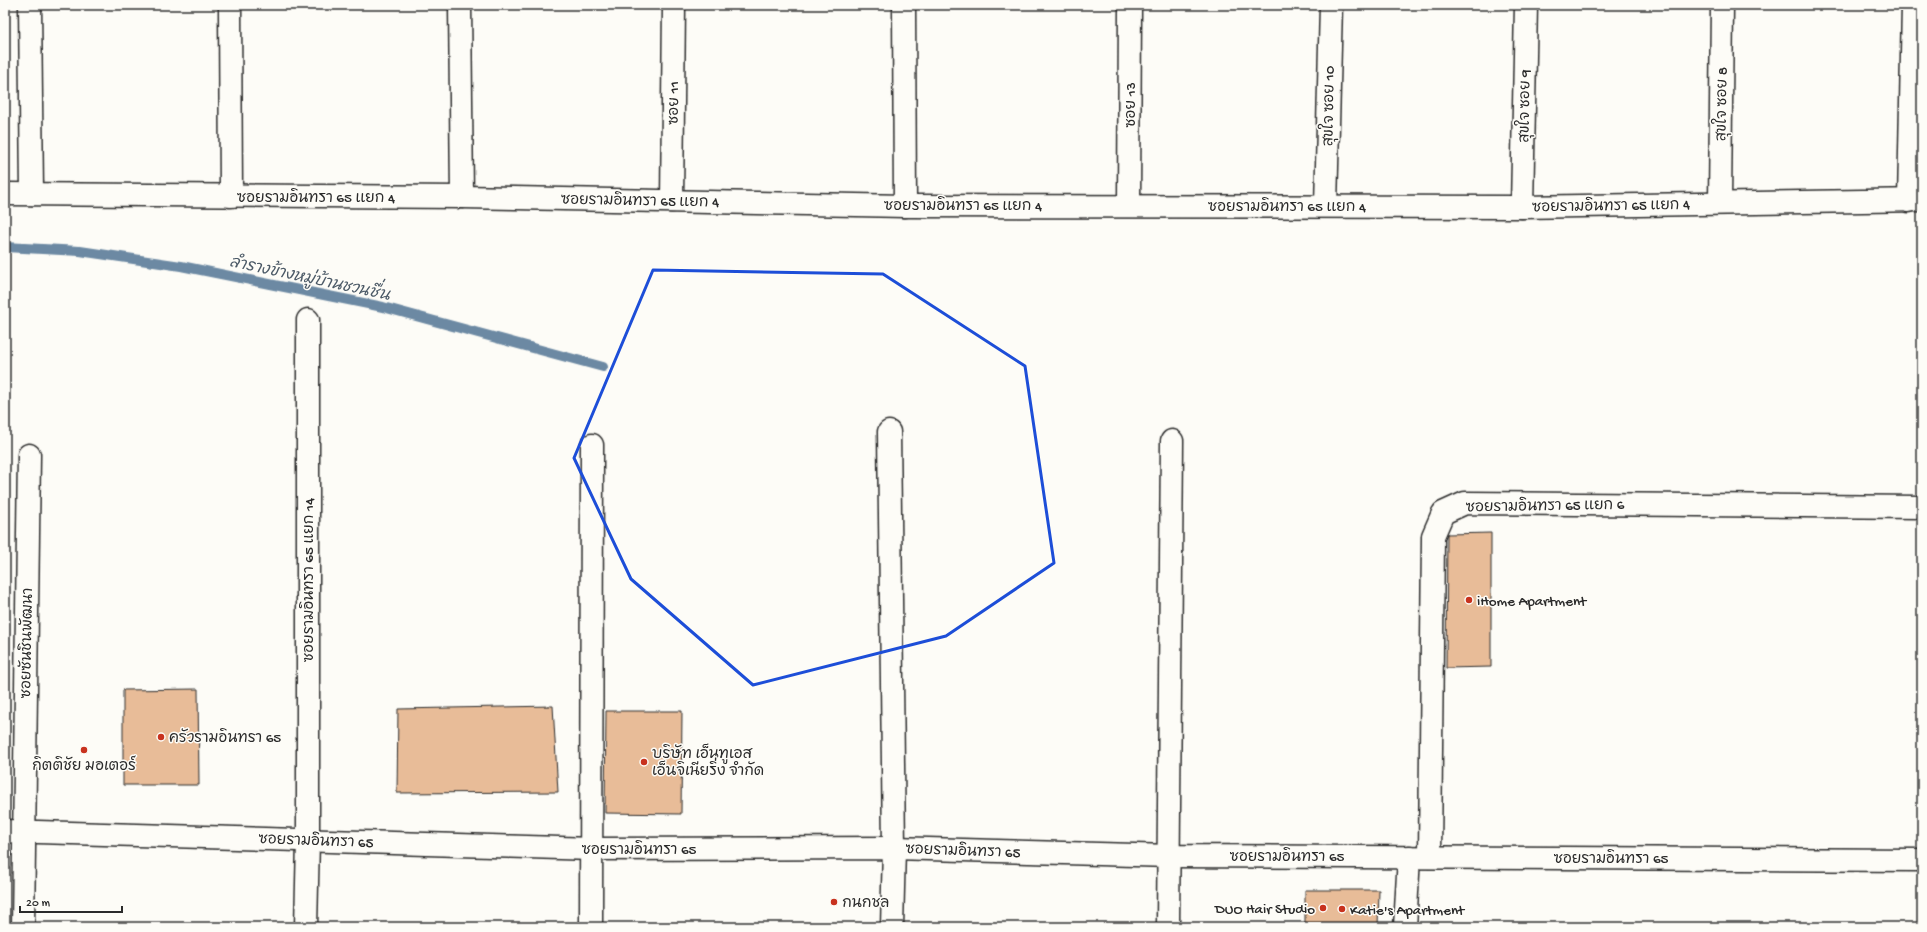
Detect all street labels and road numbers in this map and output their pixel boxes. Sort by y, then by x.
street label: สุขใจ ซอย 10 [1317,65,1340,146]
street label: สุขใจ ซอย 8 [1710,67,1733,141]
street label: สุขใจ ซอย 9 [1513,69,1536,143]
street label: ซอย 11 [666,81,684,125]
street label: ซอย 13 [1123,82,1141,128]
street label: ซอยรามอินทรา 65 แยก 4 [237,188,395,208]
street label: ซอยรามอินทรา 65 แยก 4 [561,190,719,212]
street label: ซอยรามอินทรา 65 แยก 4 [1532,195,1690,217]
street label: ซอยรามอินทรา 65 แยก 4 [884,196,1042,216]
street label: ซอยรามอินทรา 65 แยก 4 [1208,197,1366,217]
street label: ซอยรามอินทรา 65 แยก 6 [1465,495,1625,517]
street label: ซอยรามอินทรา 65 แยก 14 [299,498,319,662]
street label: ซอยซันชินพัฒนา [16,587,38,699]
street label: ซอยรามอินทรา 65 [258,829,374,853]
street label: ซอยรามอินทรา 65 [905,839,1021,863]
street label: ซอยรามอินทรา 65 [582,840,697,860]
street label: ซอยรามอินทรา 65 [1230,847,1345,867]
street label: ซอยรามอินทรา 65 [1554,849,1669,869]

